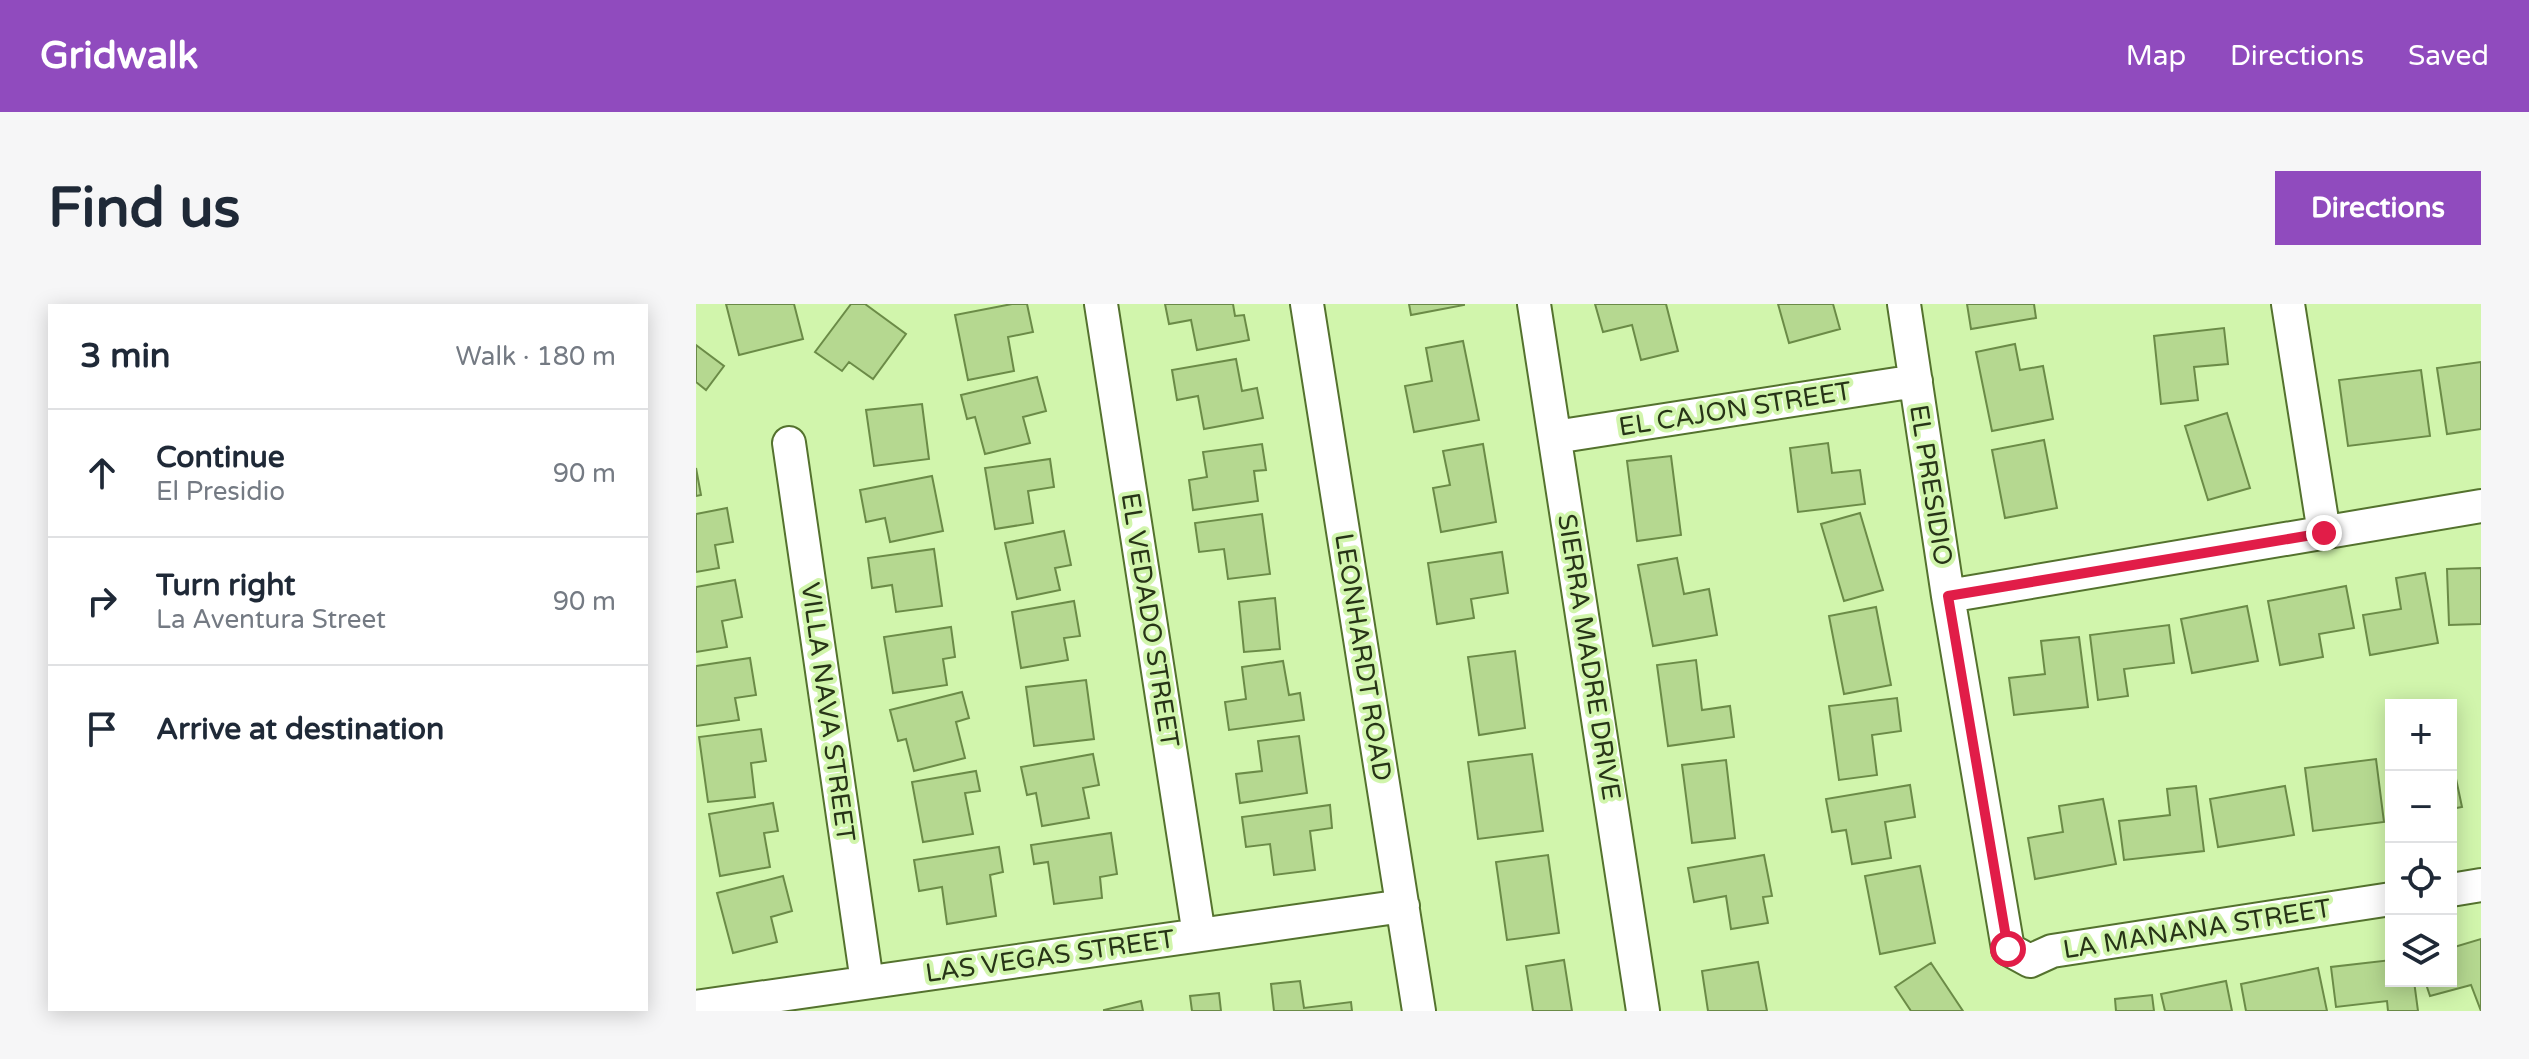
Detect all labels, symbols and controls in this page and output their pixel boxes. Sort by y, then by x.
text: Gridwalk [40,33,198,79]
text: Map [2126,39,2186,73]
text: Directions [2230,39,2364,73]
text: Saved [2408,39,2489,73]
button: Directions [2275,171,2481,245]
text: Find us [48,175,240,242]
text: 3 min [80,336,171,377]
text: Walk · 180 m [456,341,616,372]
street label: EL CAJON STREET [1616,375,1854,443]
street label: EL PRESIDIO [1903,402,1959,568]
text: Continue [156,439,285,476]
icon: ahead [80,451,124,495]
text: 90 m [553,458,616,489]
text: El Presidio [156,476,285,507]
street label: EL VEDADO STREET [1115,491,1185,750]
street label: SIERRA MADRE DRIVE [1551,512,1627,802]
route end [2306,515,2342,551]
street label: LEONHARDT ROAD [1328,531,1398,783]
text: Turn right [156,567,296,604]
icon: right [80,579,124,623]
street label: VILLA NAVA STREET [794,580,862,844]
text: 90 m [553,586,616,617]
text: La Aventura Street [156,604,386,635]
map controls [2385,699,2457,987]
button: + [2385,699,2457,771]
icon: arrive [80,707,124,751]
text: Arrive at destination [156,711,444,748]
button: − [2385,771,2457,843]
button: locate [2385,843,2457,915]
street label: LA MANANA STREET [2061,892,2333,965]
button: layers [2385,915,2457,987]
street label: LAS VEGAS STREET [923,923,1177,989]
route start [1990,931,2026,967]

